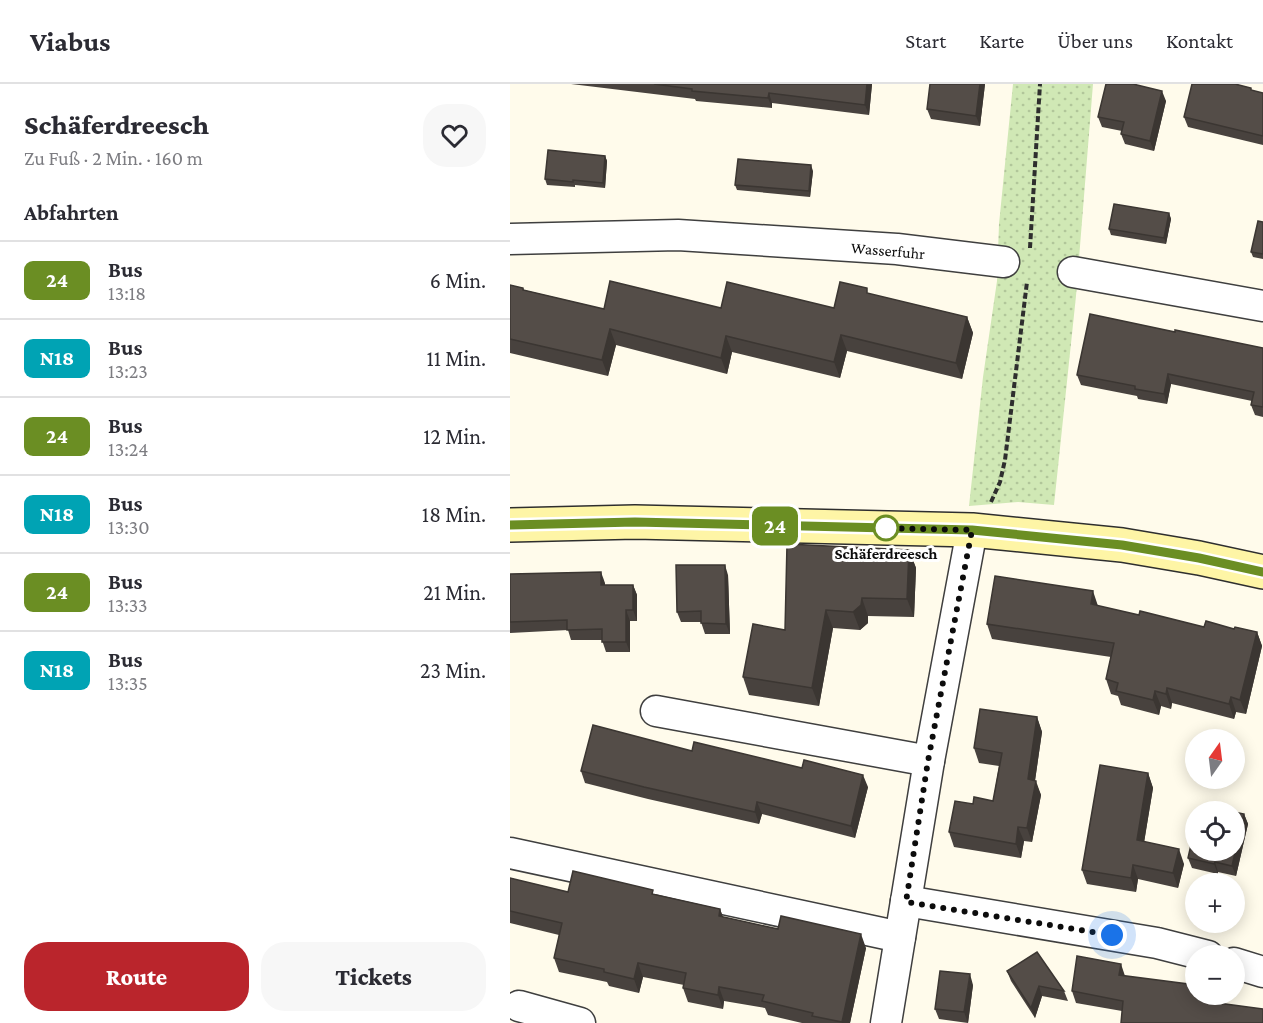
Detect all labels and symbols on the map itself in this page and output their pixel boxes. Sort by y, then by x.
street label: Wasserfuhr [850,239,926,262]
line badge: 24 [748,506,802,546]
marker: Schäferdreesch [873,515,899,541]
place label: Schäferdreesch [835,545,937,562]
north arrow [1185,729,1245,789]
your location [1097,920,1127,950]

